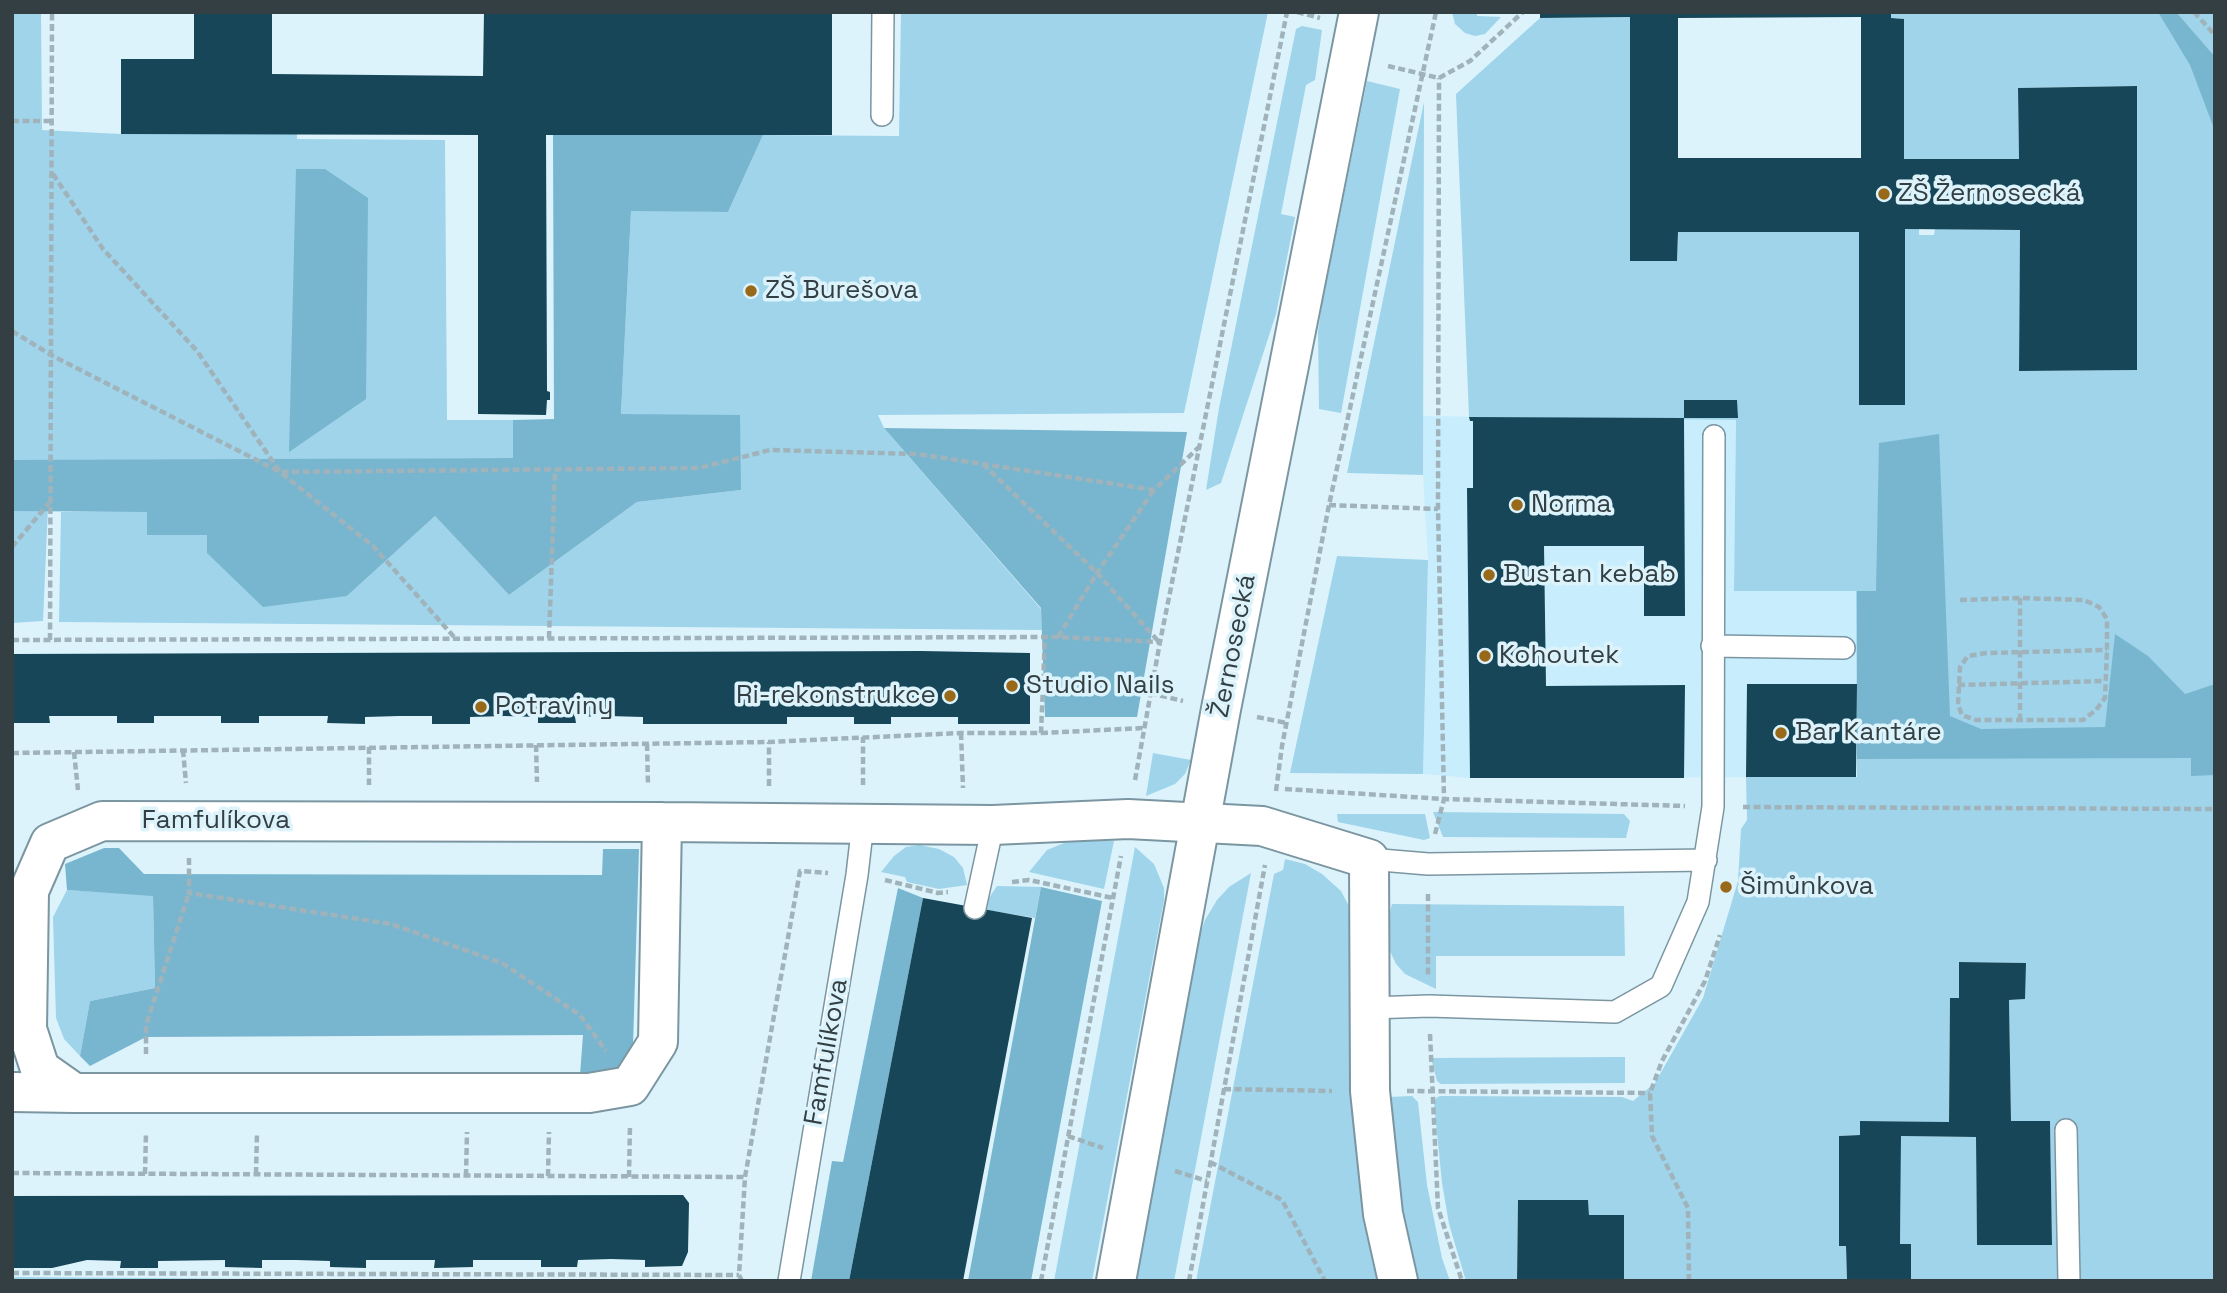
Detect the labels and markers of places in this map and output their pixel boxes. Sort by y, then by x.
place label: ZŠ Žernosecká [1898,178,2081,210]
marker: ZŠ Žernosecká [1876,186,1892,202]
place label: ZŠ Burešova [765,275,918,307]
marker: ZŠ Burešova [743,283,759,299]
place label: Norma [1531,489,1611,521]
marker: Norma [1509,497,1525,513]
place label: Bustan kebab [1503,559,1676,591]
marker: Bustan kebab [1481,567,1497,583]
place label: Kohoutek [1499,640,1619,672]
marker: Kohoutek [1477,648,1493,664]
place label: Studio Nails [1026,670,1174,702]
marker: Studio Nails [1004,678,1020,694]
place label: Ri-rekonstrukce [736,680,936,712]
marker: Ri-rekonstrukce [942,688,958,704]
place label: Potraviny [495,691,613,723]
marker: Potraviny [473,699,489,715]
place label: Bar Kantáre [1795,717,1942,749]
marker: Bar Kantáre [1773,725,1789,741]
place label: Šimůnkova [1740,871,1874,903]
marker: Šimůnkova [1718,879,1734,895]

